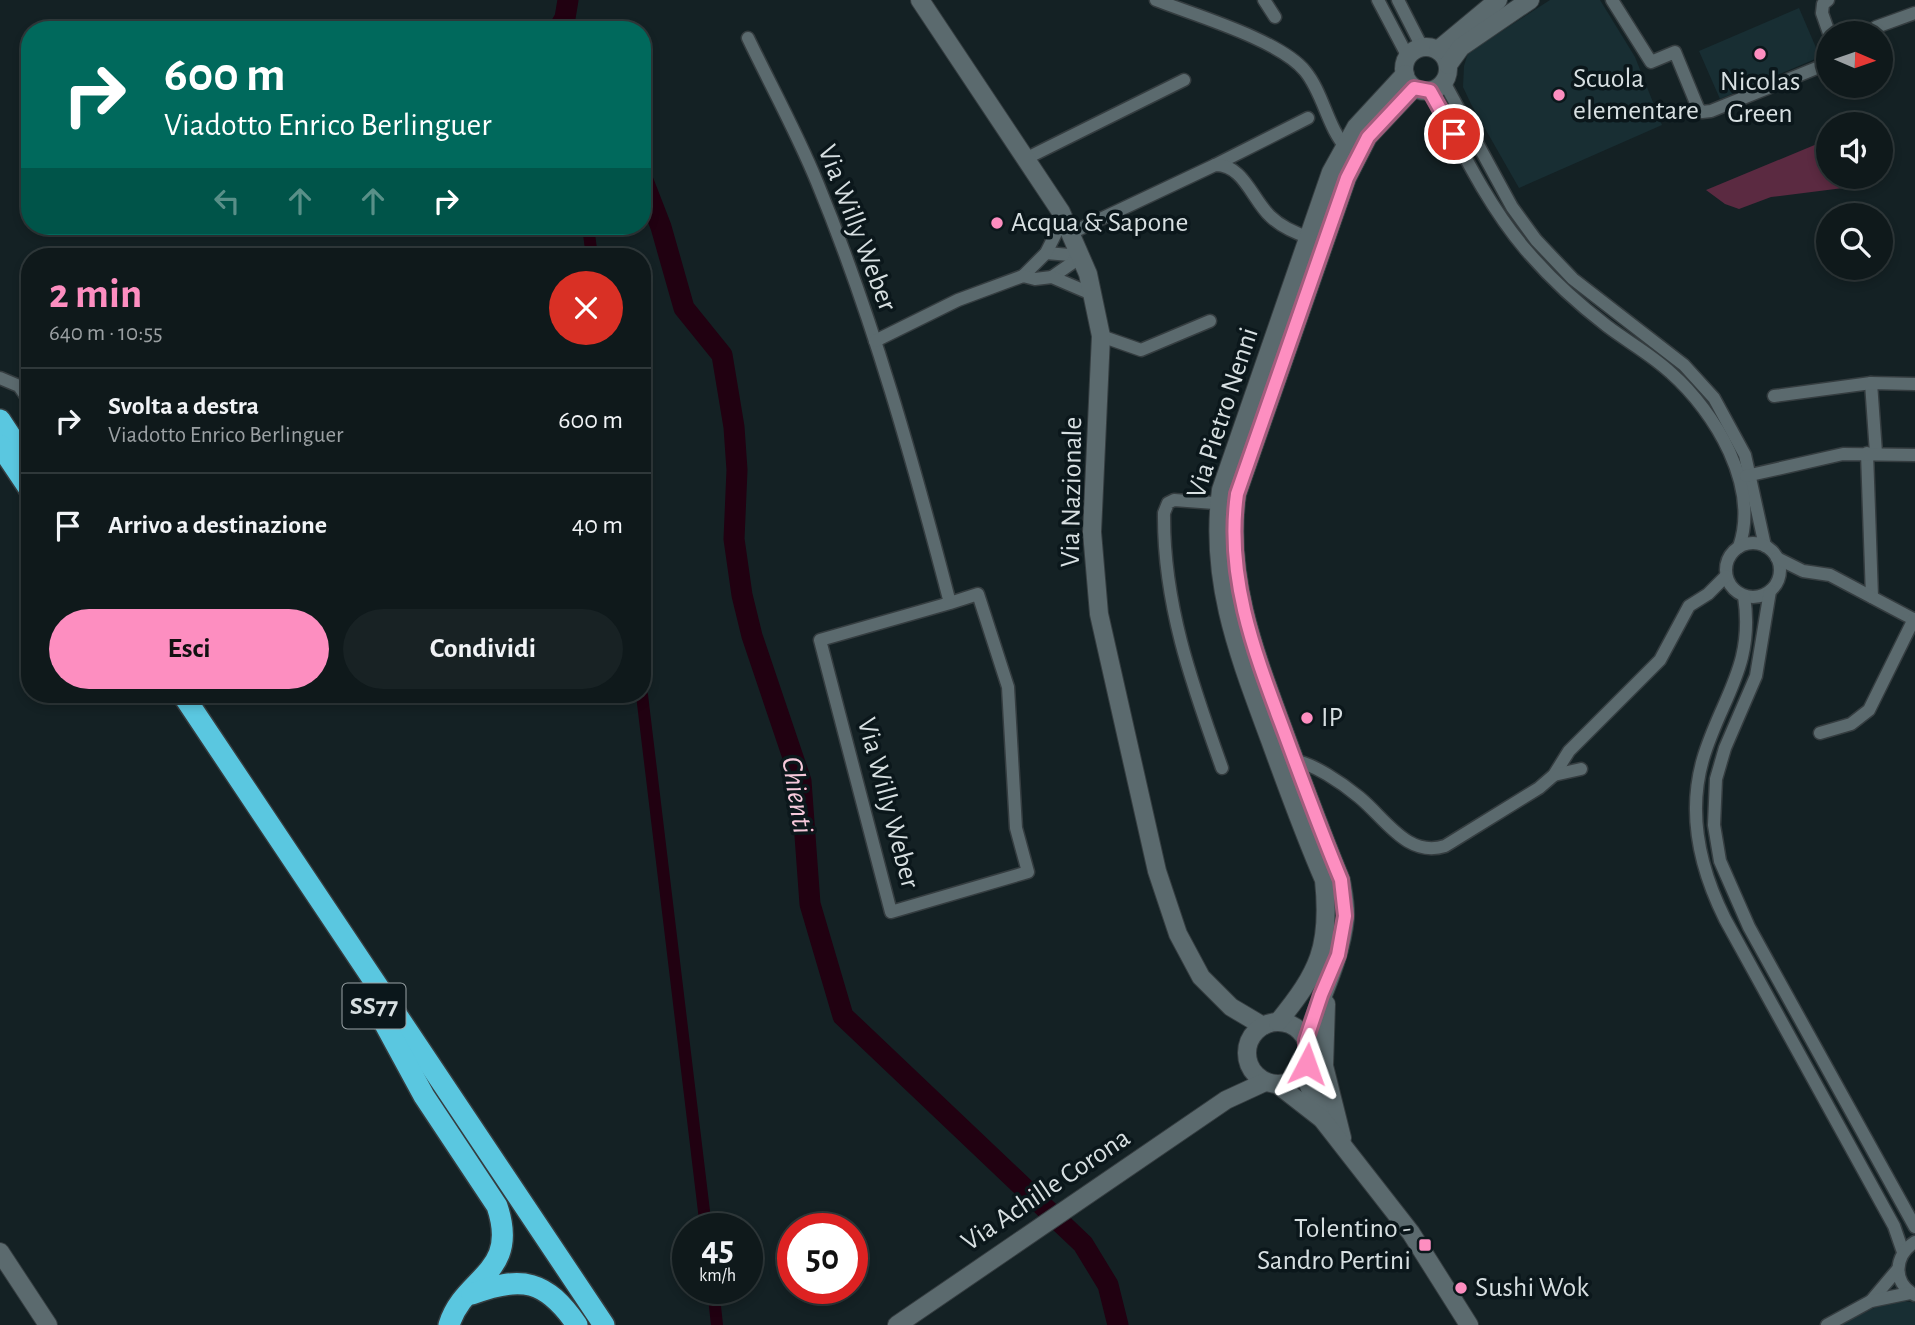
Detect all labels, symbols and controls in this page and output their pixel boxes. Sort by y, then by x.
north arrow [1816,21,1894,98]
map controls [1816,21,1893,280]
marker: Nicolas Green [1752,46,1768,62]
icon: right [49,49,140,140]
text: 600 m [164,51,286,100]
place label: Scuola elementare [1573,65,1699,125]
place label: Nicolas Green [1720,68,1800,128]
marker: Scuola elementare [1551,87,1567,103]
pin [1424,104,1484,164]
text: Viadotto Enrico Berlinguer [164,109,492,141]
button: sound [1816,112,1893,189]
icon: arrive [1435,115,1473,153]
street label: Via Willy Weber [813,141,901,315]
icon: left [208,182,246,220]
icon: ahead [281,182,319,220]
icon: ahead [354,182,392,220]
icon: right [427,182,465,220]
button: search [1816,203,1893,280]
place label: Acqua & Sapone [1011,209,1188,237]
marker: Acqua & Sapone [989,215,1005,231]
button: close [549,271,623,345]
text: 2 min [49,273,142,315]
text: 640 m · 10:55 [49,322,163,345]
street label: Via Pietro Nenni [1182,324,1264,502]
text: Svolta a destra [108,393,259,419]
icon: right [49,402,87,440]
text: 600 m [558,407,623,433]
street label: Via Nazionale [1057,416,1087,568]
text: Viadotto Enrico Berlinguer [108,424,343,447]
icon: arrive [49,507,87,545]
text: Arrivo a destinazione [108,512,327,538]
text: 40 m [572,512,623,538]
button: Esci [49,609,329,689]
button: Condividi [343,609,623,689]
place label: IP [1321,704,1343,732]
marker: IP [1299,710,1315,726]
street label: Via Willy Weber [852,715,924,891]
water label: Chienti [776,754,818,836]
road number: SS77 [342,984,406,1028]
position arrow [1270,1027,1344,1101]
street label: Via Achille Corona [957,1123,1135,1257]
speed limit sign: 50 [777,1213,868,1304]
place label: Tolentino - Sandro Pertini [1257,1215,1411,1275]
text: 45 [701,1232,734,1267]
marker: Tolentino - Sandro Pertini [1417,1237,1433,1253]
text: km/h [699,1267,736,1285]
place label: Sushi Wok [1475,1274,1589,1302]
marker: Sushi Wok [1453,1280,1469,1296]

